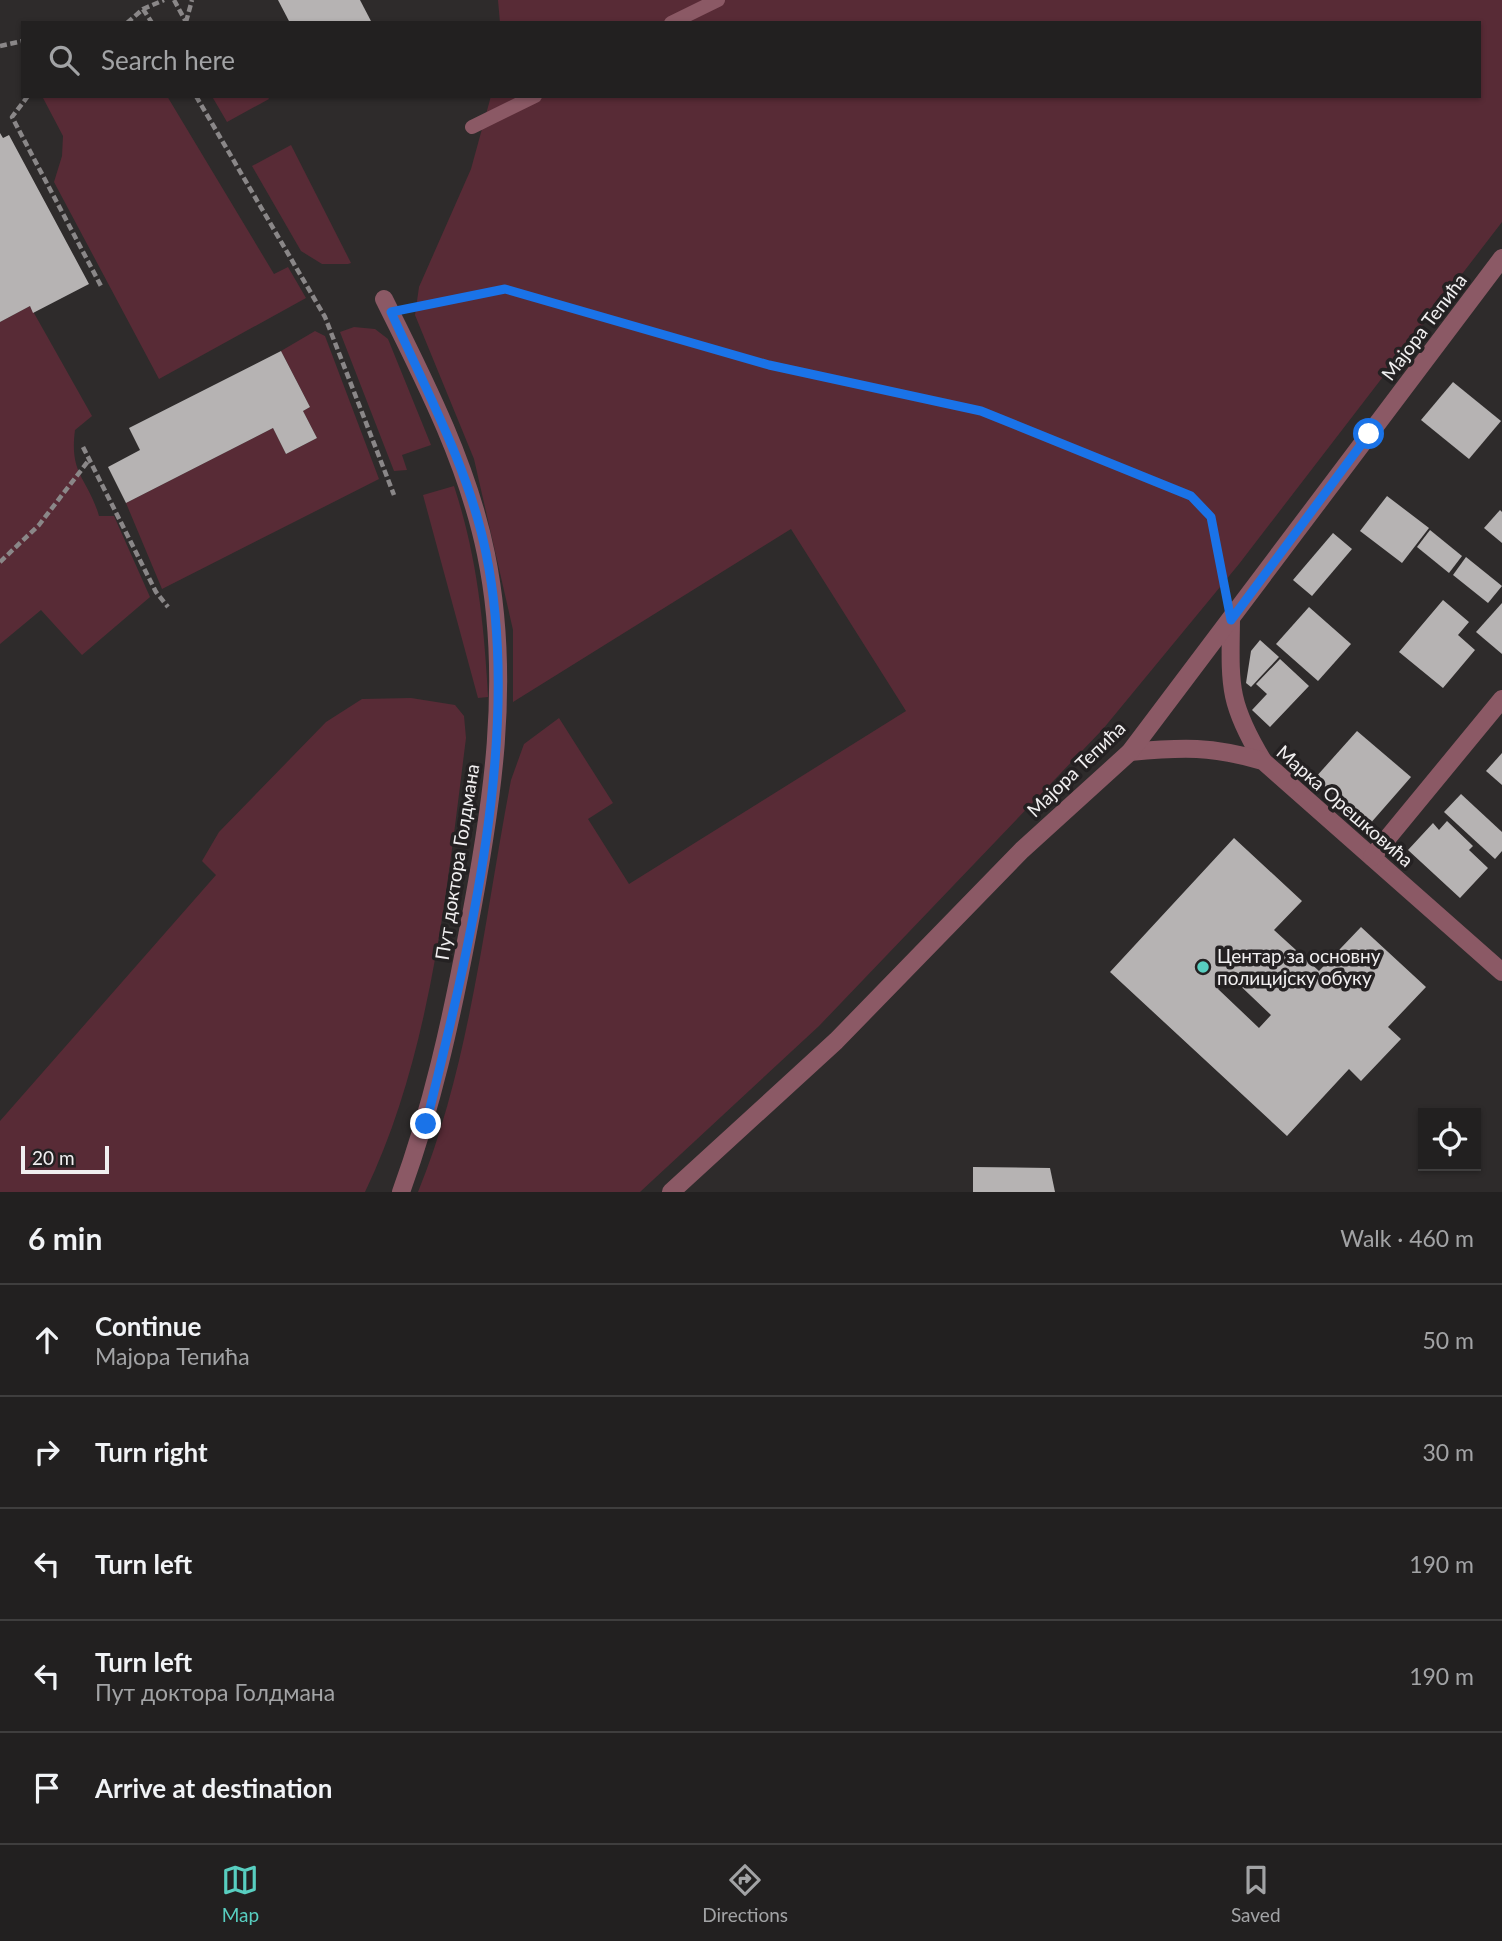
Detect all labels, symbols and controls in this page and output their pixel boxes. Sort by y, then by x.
search box [21,21,1481,98]
icon: search [45,41,83,79]
text: Search here [101,44,235,76]
street label: Мајора Тепића [1376,269,1471,385]
route start [1353,418,1384,449]
street label: Мајора Тепића [1022,716,1130,821]
street label: Марка Орешковића [1272,740,1418,871]
street label: Пут доктора Голдмана [430,762,483,962]
place label: Центар за основну полицијску обуку [1217,944,1381,989]
marker: Центар за основну полицијску обуку [1195,959,1211,975]
route end [410,1108,441,1139]
map controls [1418,1108,1481,1171]
button: locate [1418,1108,1481,1171]
scale bar [21,1143,108,1175]
text: 20 m [32,1146,75,1169]
text: 6 min [28,1220,102,1256]
text: Walk · 460 m [1340,1224,1474,1252]
text: Continue [95,1310,201,1342]
icon: ahead [28,1321,66,1359]
text: 50 m [1423,1326,1474,1354]
text: Мајора Тепића [95,1342,250,1370]
icon: right [28,1433,66,1471]
text: Turn right [95,1436,208,1468]
text: 30 m [1423,1438,1474,1466]
icon: left [28,1545,66,1583]
text: Turn left [95,1548,192,1580]
text: 190 m [1409,1550,1474,1578]
text: Turn left [95,1646,192,1678]
icon: left [28,1657,66,1695]
text: 190 m [1409,1662,1474,1690]
text: Пут доктора Голдмана [95,1678,335,1706]
icon: arrive [28,1769,66,1807]
text: Arrive at destination [95,1772,332,1804]
tab: Map [221,1861,259,1926]
tab: Directions [702,1861,788,1926]
tab: Saved [1231,1861,1281,1926]

